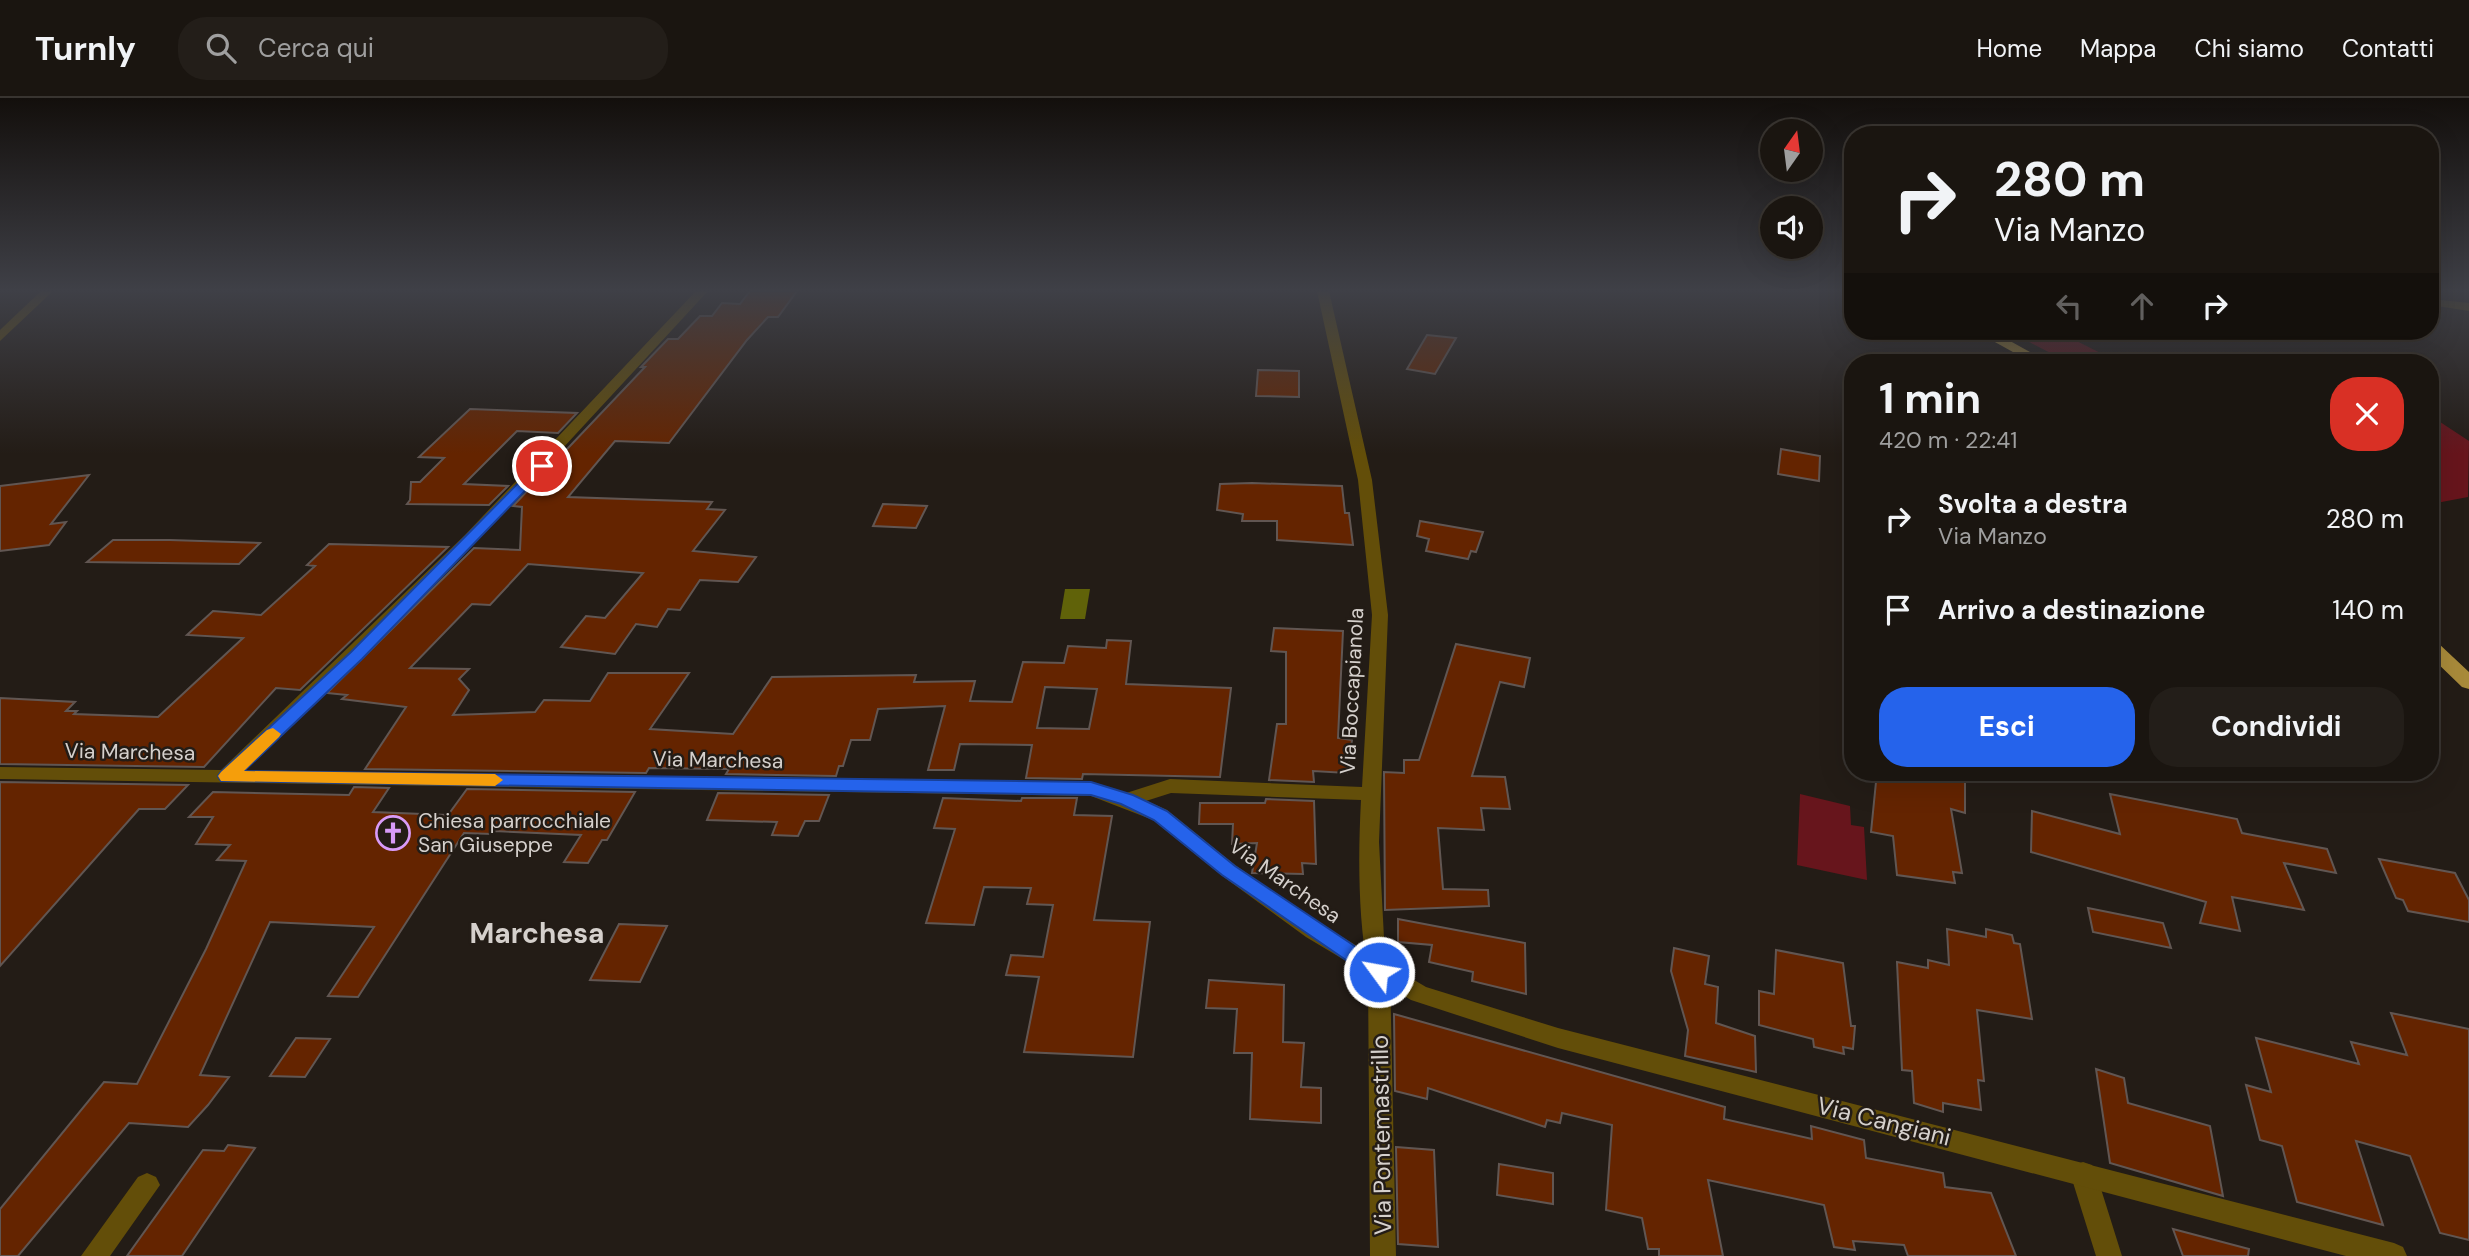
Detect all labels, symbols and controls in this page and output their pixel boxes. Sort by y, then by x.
search box [178,17,668,80]
text: Turnly [35,27,136,70]
icon: search [202,29,240,67]
text: Cerca qui [258,31,374,65]
text: Home [1976,33,2042,64]
text: Mappa [2080,33,2156,64]
text: Chi siamo [2194,33,2304,64]
text: Contatti [2342,33,2434,64]
north arrow [1760,119,1824,182]
map controls [1760,119,1823,259]
text: 280 m [1994,147,2145,211]
icon: right [1879,154,1970,245]
button: sound [1760,196,1823,259]
text: Via Manzo [1994,209,2145,251]
icon: left [2050,287,2088,325]
icon: ahead [2123,287,2161,325]
icon: right [2196,287,2234,325]
text: 1 min [1879,371,1981,426]
button: close [2330,377,2404,451]
text: 420 m · 22:41 [1879,425,2017,455]
pin [512,436,572,496]
icon: arrive [523,447,561,485]
text: Svolta a destra [1938,487,2128,521]
icon: right [1879,500,1917,538]
text: 280 m [2326,502,2404,536]
text: Via Manzo [1938,521,2047,551]
icon: arrive [1879,591,1917,629]
text: Arrivo a destinazione [1938,593,2205,627]
text: 140 m [2332,593,2404,627]
street label: Via Boccapianola [1334,607,1370,775]
button: Esci [1879,687,2135,767]
button: Condividi [2149,687,2404,767]
street label: Via Marchesa [64,737,196,767]
street label: Via Marchesa [652,745,784,775]
place label: Chiesa parrocchiale San Giuseppe [418,807,611,859]
church icon: Chiesa parrocchiale San Giuseppe [374,814,412,852]
street label: Via Marchesa [1224,832,1346,930]
district label: Marchesa [470,915,604,952]
position arrow [1342,935,1416,1009]
street label: Via Pontemastrillo [1364,1035,1398,1235]
street label: Via Cangiani [1814,1089,1954,1153]

